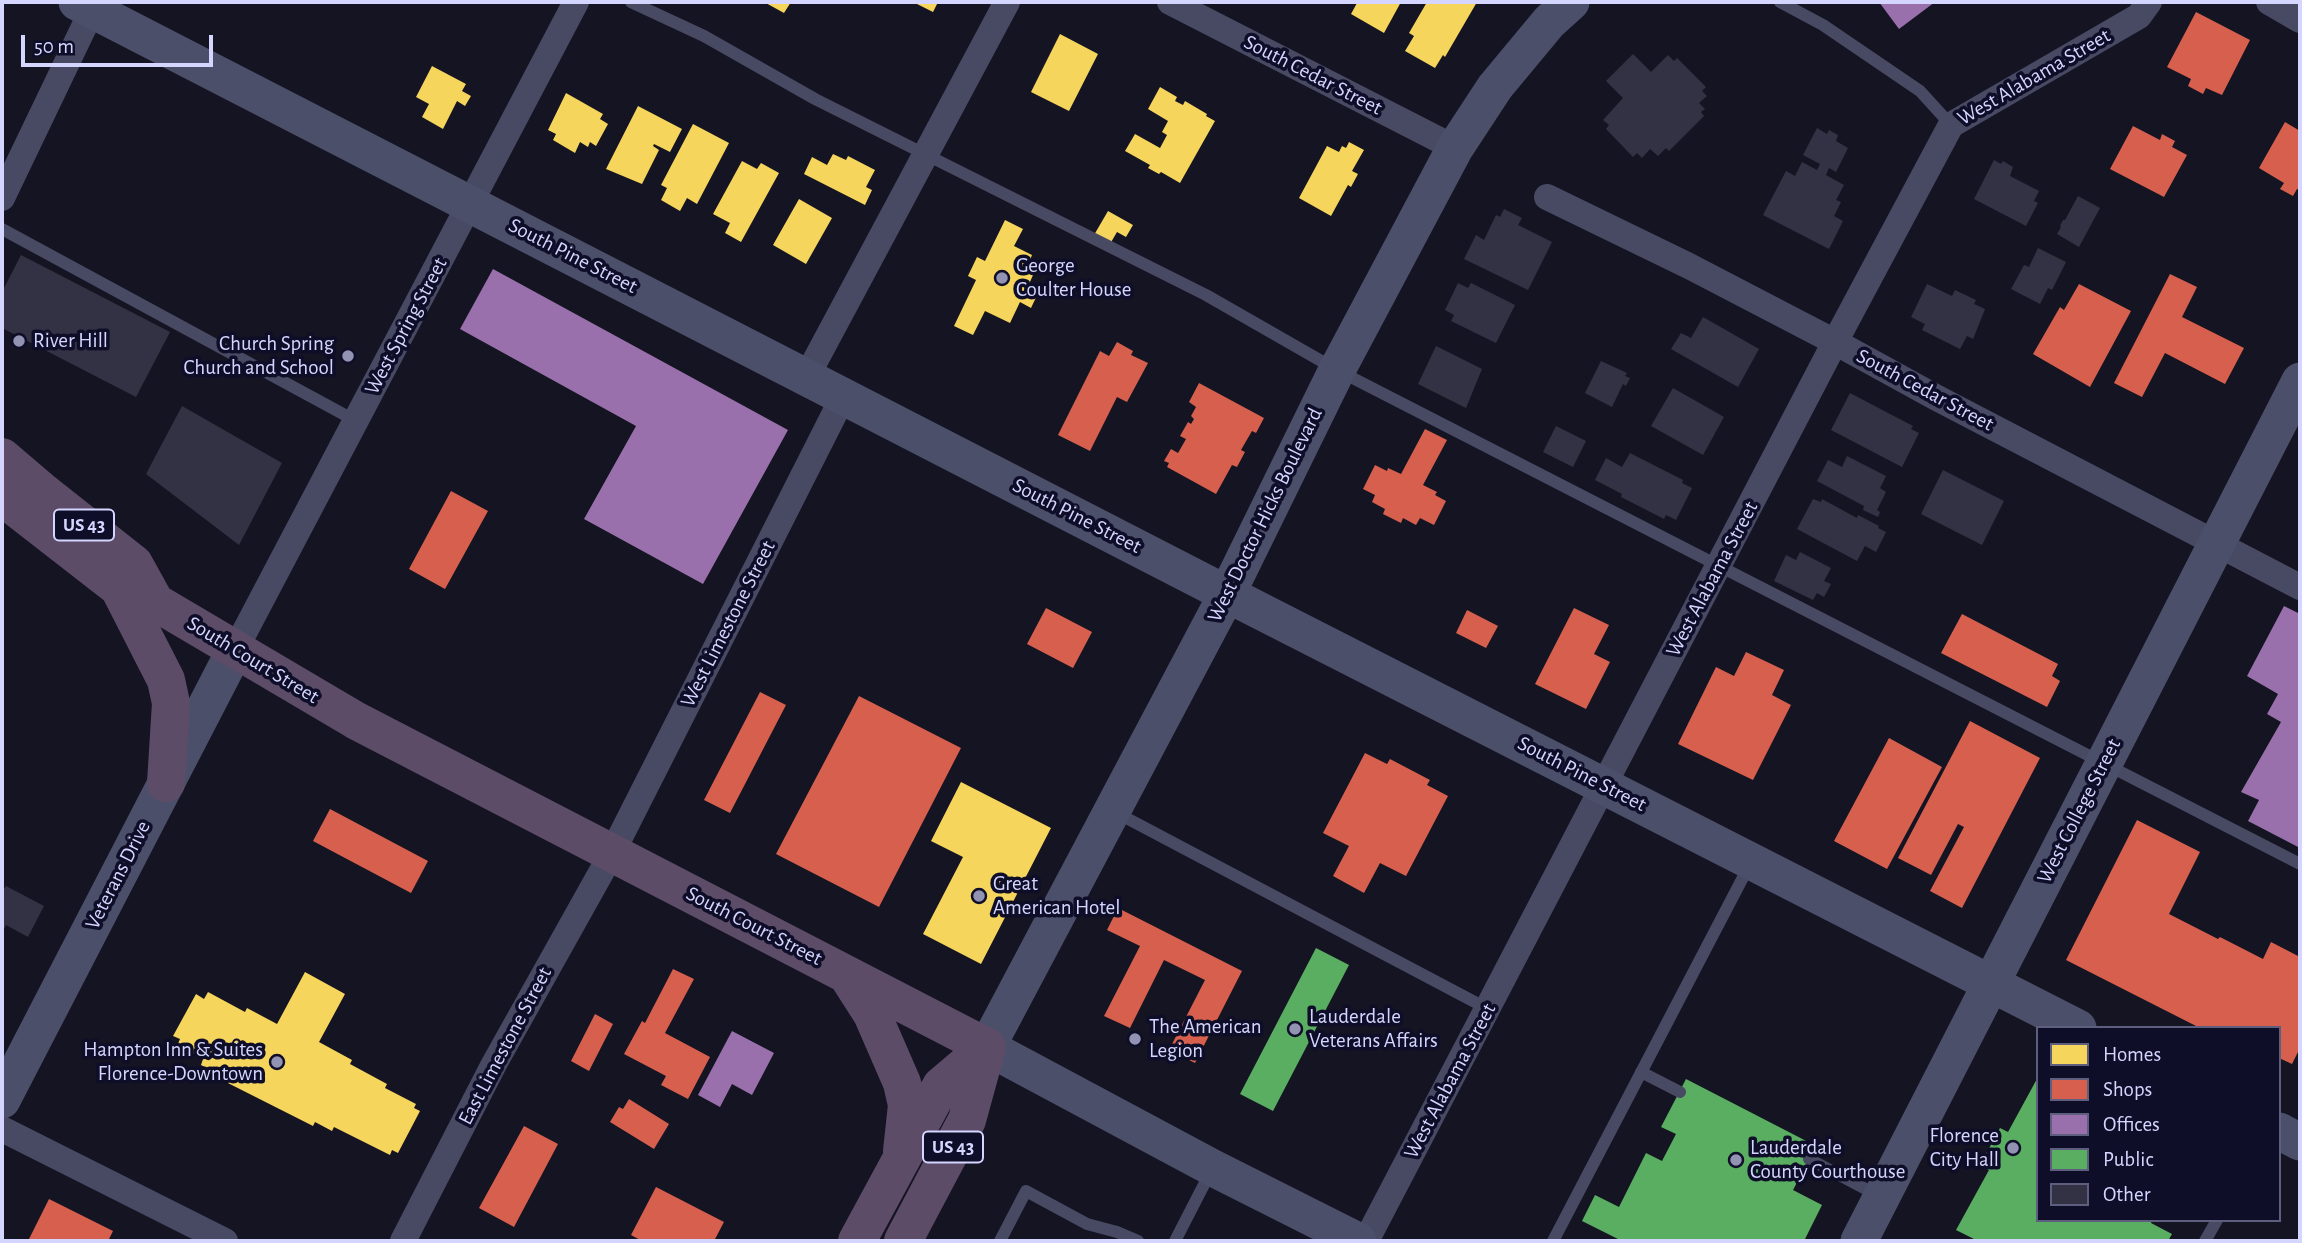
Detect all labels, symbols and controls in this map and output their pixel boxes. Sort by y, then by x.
scale bar [24,21,217,65]
street label: West Alabama Street [1953,23,2115,131]
street label: South Cedar Street [1240,29,1386,121]
text: 50 m [34,36,74,57]
street label: South Pine Street [504,213,642,299]
street label: West Spring Street [359,253,453,399]
place label: George Coulter House [1016,253,1131,303]
marker: George Coulter House [994,270,1010,286]
place label: River Hill [33,328,108,354]
place label: Church Spring Church and School [183,331,334,381]
marker: River Hill [11,333,27,349]
street label: South Cedar Street [1852,343,1998,437]
marker: Church Spring Church and School [340,348,356,364]
street label: West Doctor Hicks Boulevard [1202,404,1328,626]
street label: South Pine Street [1008,473,1146,559]
street label: West Alabama Street [1660,497,1764,661]
road number: US 43 [54,510,114,540]
street label: West Limestone Street [675,537,781,711]
street label: South Court Street [183,611,323,709]
street label: South Pine Street [1513,731,1651,817]
street label: West College Street [2032,734,2126,888]
street label: Veterans Drive [80,816,156,934]
place label: Great American Hotel [993,871,1120,921]
street label: South Court Street [682,881,826,971]
marker: Great American Hotel [971,888,987,904]
street label: East Limestone Street [453,963,557,1129]
street label: West Alabama Street [1398,999,1502,1163]
place label: Lauderdale Veterans Affairs [1309,1004,1438,1054]
place label: The American Legion [1149,1014,1262,1064]
marker: Lauderdale Veterans Affairs [1287,1021,1303,1037]
legend [2036,1026,2281,1222]
marker: The American Legion [1127,1031,1143,1047]
place label: Hampton Inn & Suites Florence-Downtown [83,1037,263,1087]
text: Homes [2103,1044,2161,1065]
marker: Hampton Inn & Suites Florence-Downtown [269,1054,285,1070]
text: Shops [2103,1079,2152,1100]
text: Offices [2103,1114,2160,1135]
place label: Florence City Hall [1930,1123,1999,1173]
road number: US 43 [923,1132,983,1162]
place label: Lauderdale County Courthouse [1750,1135,1905,1185]
marker: Florence City Hall [2005,1140,2021,1156]
text: Public [2103,1149,2153,1170]
marker: Lauderdale County Courthouse [1728,1152,1744,1168]
text: Other [2103,1184,2150,1205]

